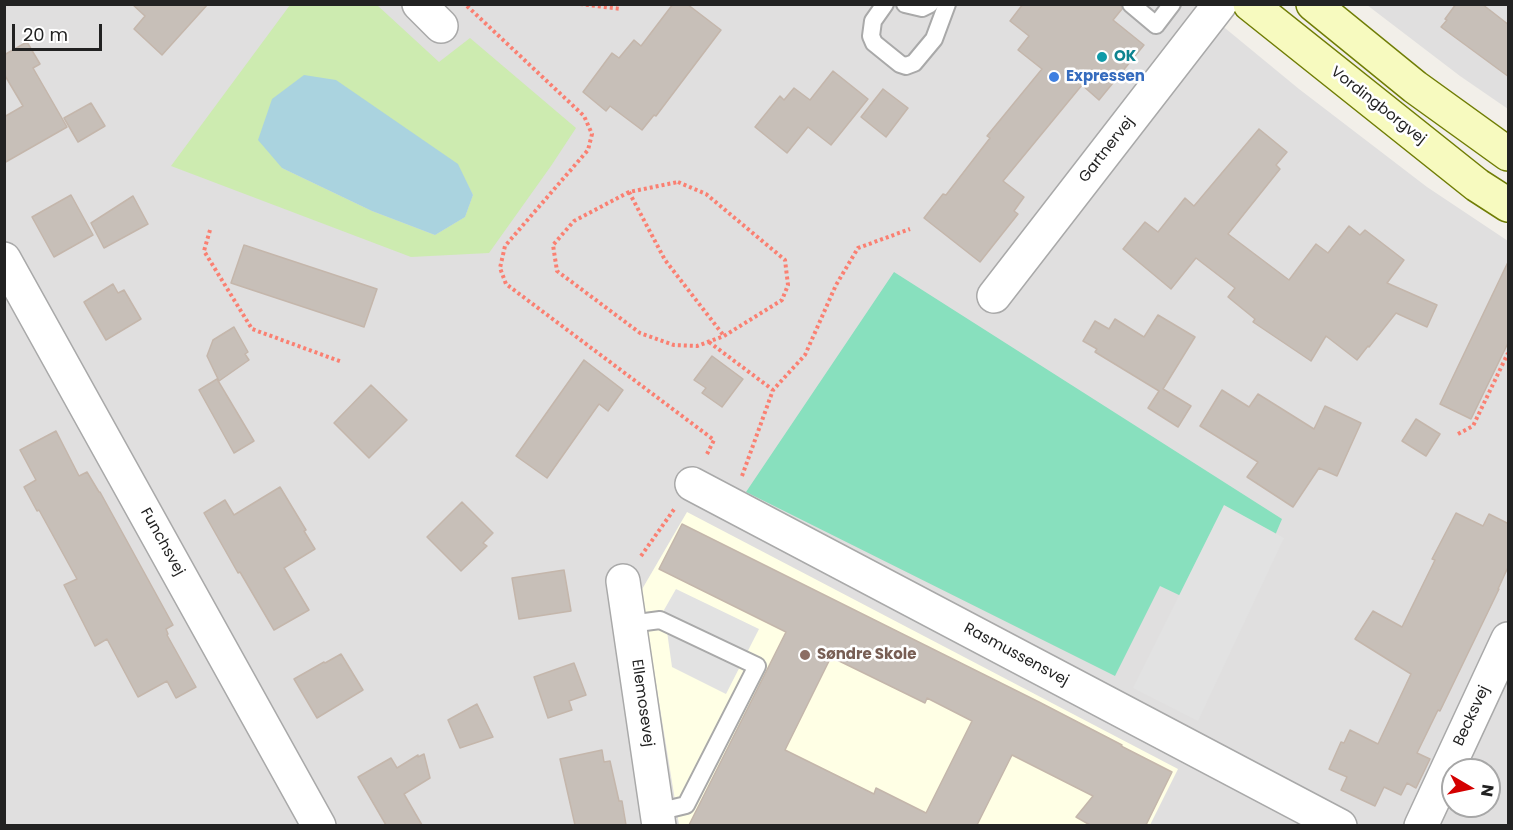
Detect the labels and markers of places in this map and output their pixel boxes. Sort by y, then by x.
place label: OK [1114,48,1136,66]
marker: OK [1095,50,1109,64]
place label: Expressen [1066,68,1145,86]
marker: Expressen [1047,70,1061,84]
place label: Søndre Skole [817,646,917,664]
marker: Søndre Skole [798,648,812,662]

